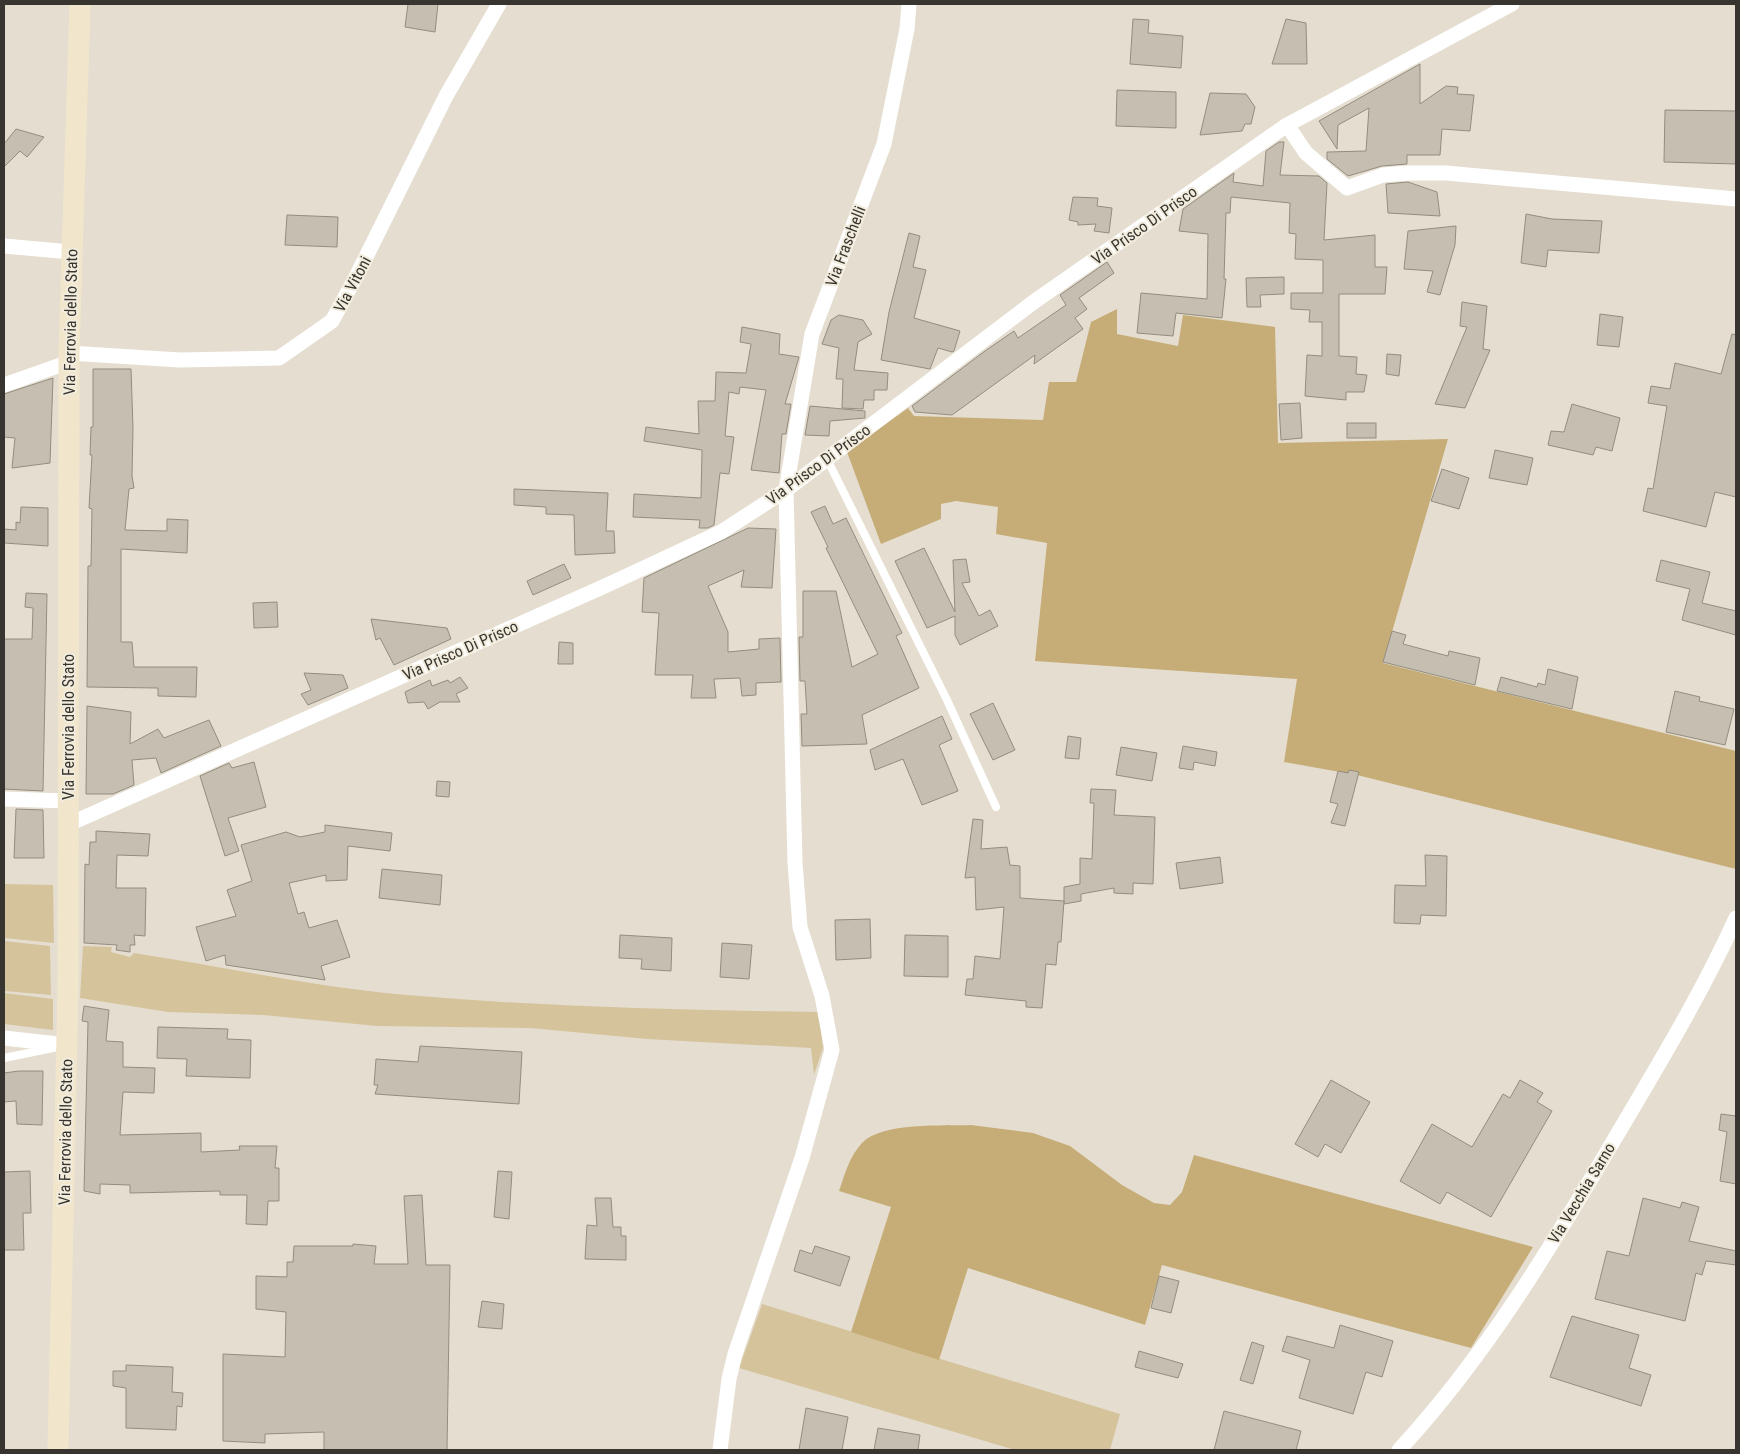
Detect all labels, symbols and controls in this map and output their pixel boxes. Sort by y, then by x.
street label: Via Prisco Di Prisco [1088,182,1201,269]
street label: Via Fraschelli [821,203,869,289]
street label: Via Ferrovia dello Stato [60,249,81,395]
street label: Via Vitoni [330,253,375,315]
street label: Via Prisco Di Prisco [762,420,874,509]
street label: Via Prisco Di Prisco [400,616,521,684]
street label: Via Ferrovia dello Stato [59,654,78,800]
street label: Via Ferrovia dello Stato [55,1059,76,1205]
street label: Via Vecchia Sarno [1544,1139,1619,1247]

